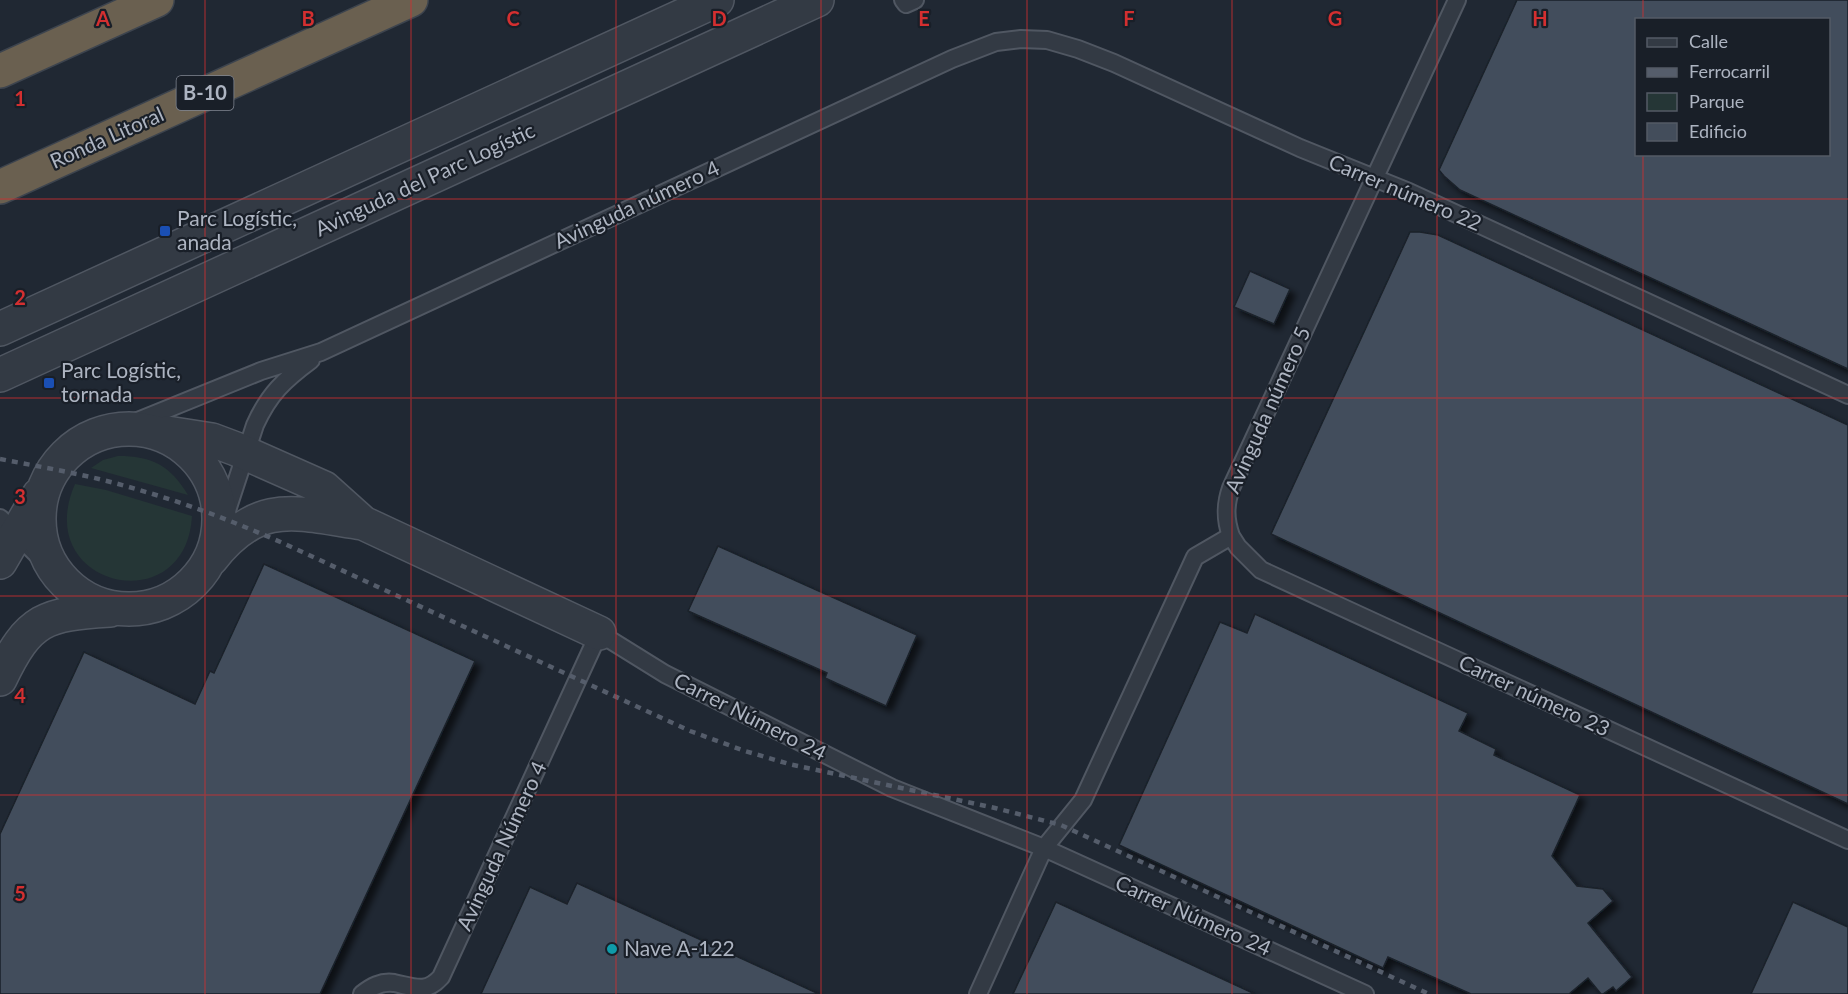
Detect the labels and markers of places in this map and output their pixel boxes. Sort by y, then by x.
place label: Parc Logístic, anada [177,205,297,254]
marker: Parc Logístic, anada [158,224,172,238]
place label: Parc Logístic, tornada [61,357,181,406]
marker: Parc Logístic, tornada [42,376,56,390]
place label: Nave A-122 [624,935,735,960]
marker: Nave A-122 [605,942,619,956]

